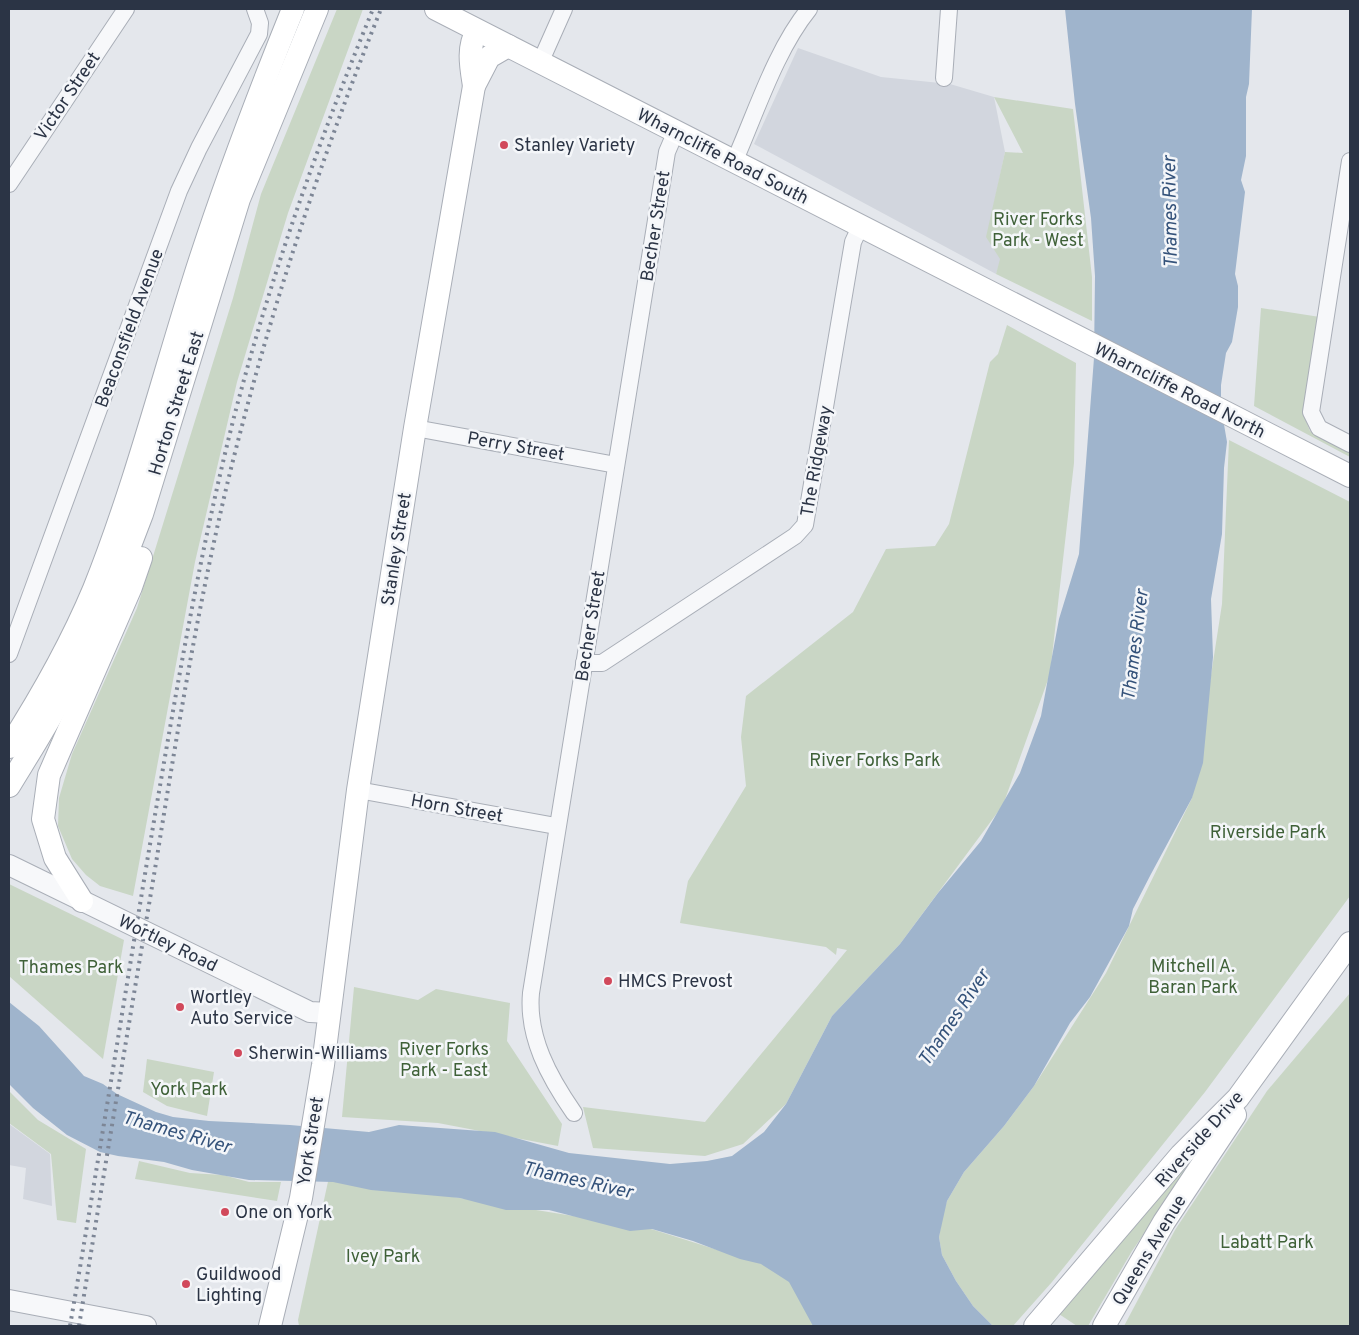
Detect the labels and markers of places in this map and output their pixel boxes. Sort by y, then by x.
place label: Stanley Variety [514,135,635,158]
marker: Stanley Variety [498,139,510,151]
place label: HMCS Prevost [618,971,733,994]
marker: HMCS Prevost [602,975,614,987]
place label: Wortley Auto Service [190,987,293,1031]
marker: Wortley Auto Service [174,1001,186,1013]
place label: Sherwin-Williams [248,1043,388,1066]
marker: Sherwin-Williams [232,1047,244,1059]
place label: One on York [235,1202,332,1225]
marker: One on York [219,1206,231,1218]
place label: Guildwood Lighting [196,1264,281,1308]
marker: Guildwood Lighting [180,1278,192,1290]

